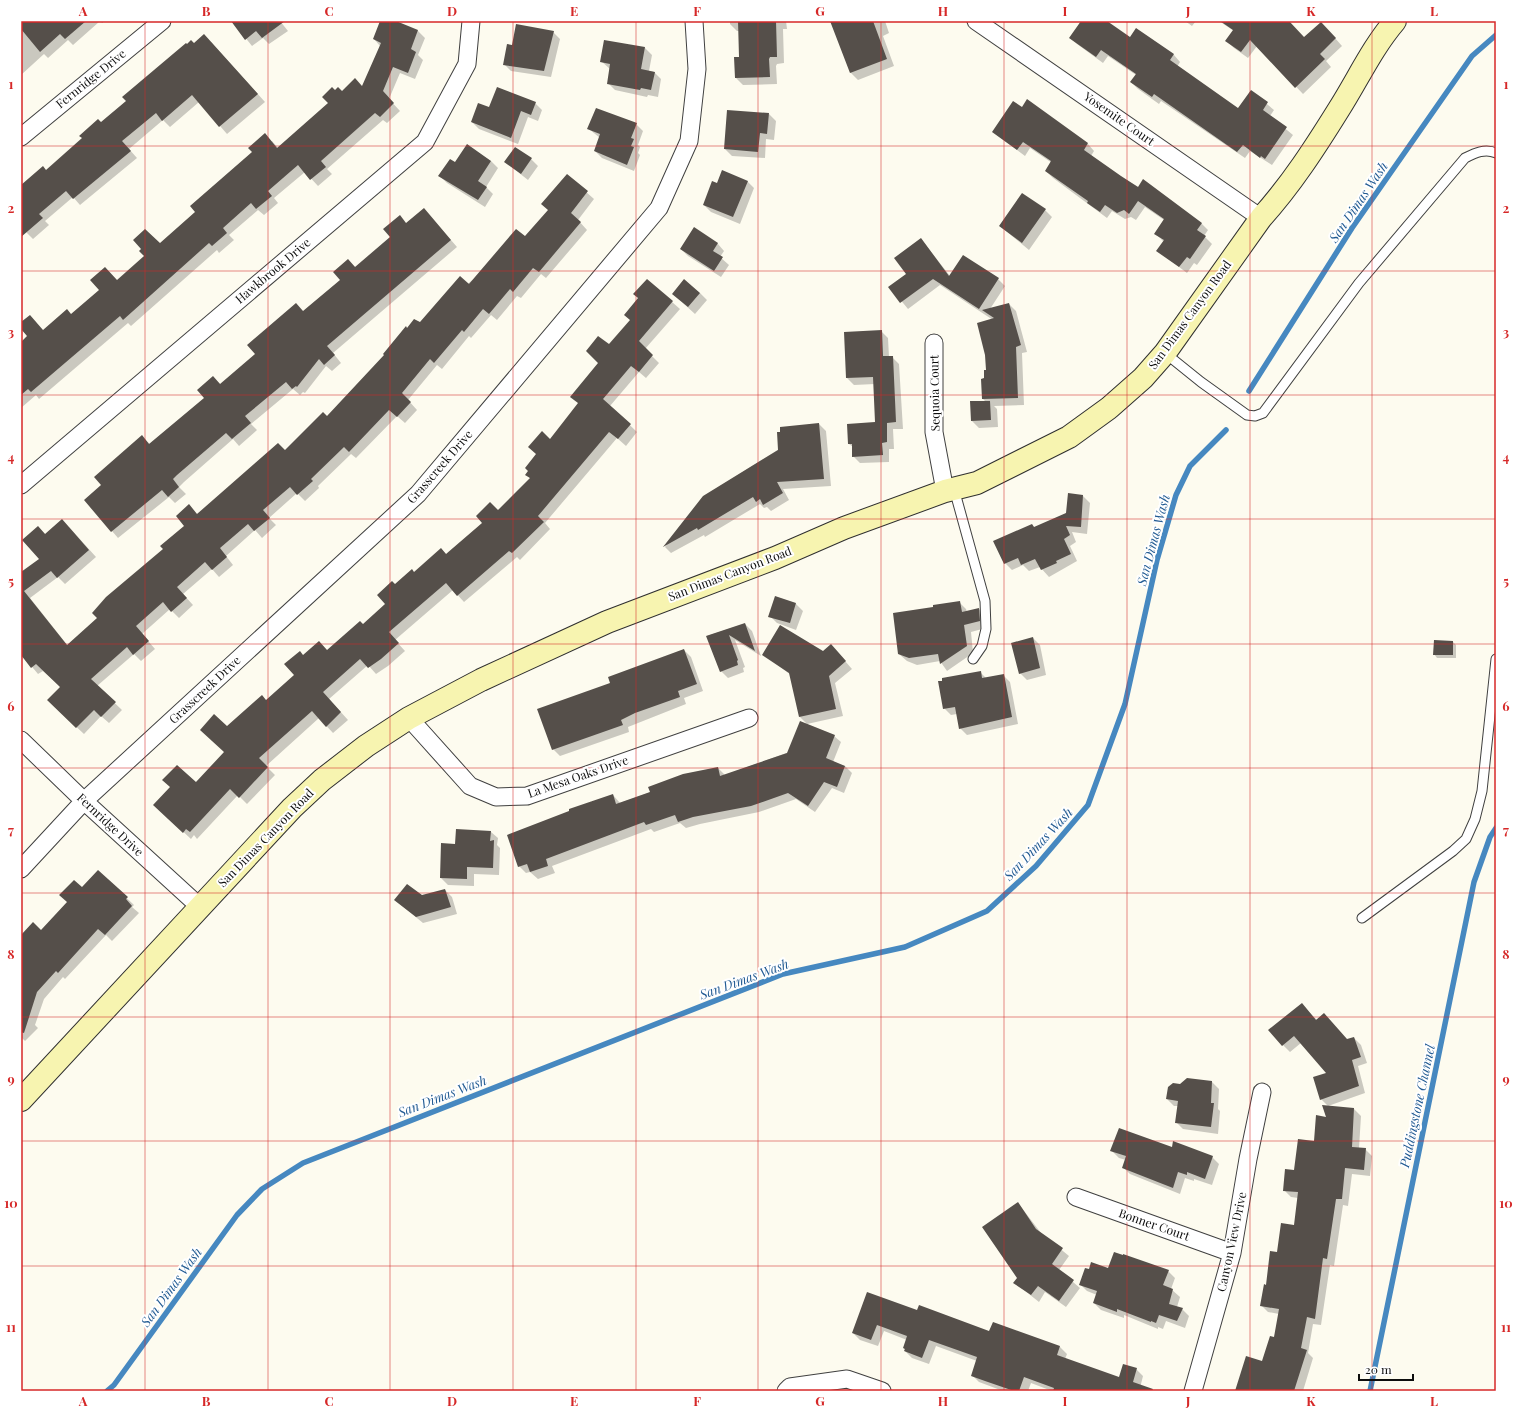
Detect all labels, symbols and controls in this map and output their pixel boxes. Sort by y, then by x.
text: A [78,2,88,19]
text: B [202,2,211,19]
text: C [324,2,334,19]
text: D [447,2,457,19]
text: E [570,2,578,19]
text: F [693,2,701,19]
text: G [815,2,825,19]
text: H [938,2,948,19]
text: I [1063,2,1068,19]
text: J [1185,2,1191,19]
text: K [1306,2,1316,19]
text: L [1430,2,1438,19]
street label: Fernridge Drive [52,45,129,111]
text: 1 [9,75,14,92]
text: 1 [1504,75,1509,92]
street label: Yosemite Court [1080,87,1159,149]
water label: San Dimas Wash [1324,158,1391,246]
text: 2 [8,199,15,216]
text: 2 [1503,199,1510,216]
street label: Hawkbrook Drive [231,234,313,307]
street label: San Dimas Canyon Road [1144,257,1234,372]
text: 3 [8,323,14,340]
text: 3 [1503,323,1509,340]
street label: Sequoia Court [925,354,943,431]
street label: Grasscreek Drive [403,426,476,506]
text: 4 [8,448,15,465]
text: 4 [1503,448,1510,465]
water label: San Dimas Wash [1132,492,1173,588]
street label: San Dimas Canyon Road [666,542,794,604]
text: 5 [8,572,14,589]
text: 5 [1503,572,1509,589]
street label: Grasscreek Drive [165,652,244,727]
text: 6 [7,697,15,714]
text: 6 [1502,697,1510,714]
street label: La Mesa Oaks Drive [525,751,630,801]
street label: San Dimas Canyon Road [214,785,317,890]
street label: Fernridge Drive [74,789,147,859]
water label: San Dimas Wash [999,804,1076,884]
text: 7 [8,821,14,838]
text: 7 [1503,821,1509,838]
text: 8 [7,945,15,962]
text: 8 [1502,945,1510,962]
water label: San Dimas Wash [696,955,791,1003]
water label: Puddingstone Channel [1395,1042,1438,1170]
text: 9 [7,1070,15,1087]
text: 9 [1502,1070,1510,1087]
water label: San Dimas Wash [394,1071,489,1121]
street label: Canyon View Drive [1213,1190,1249,1293]
text: 10 [4,1194,18,1211]
text: 10 [1499,1194,1513,1211]
street label: Bonner Court [1117,1204,1193,1244]
water label: San Dimas Wash [136,1244,205,1330]
text: 11 [6,1318,16,1335]
text: 11 [1501,1318,1511,1335]
scale bar [1359,1356,1413,1382]
text: 20 m [1365,1361,1392,1377]
text: A [78,1392,88,1409]
text: B [202,1392,211,1409]
text: C [324,1392,334,1409]
text: D [447,1392,457,1409]
text: E [570,1392,578,1409]
text: F [693,1392,701,1409]
text: G [815,1392,825,1409]
text: H [938,1392,948,1409]
text: I [1063,1392,1068,1409]
text: J [1185,1392,1191,1409]
text: K [1306,1392,1316,1409]
text: L [1430,1392,1438,1409]

